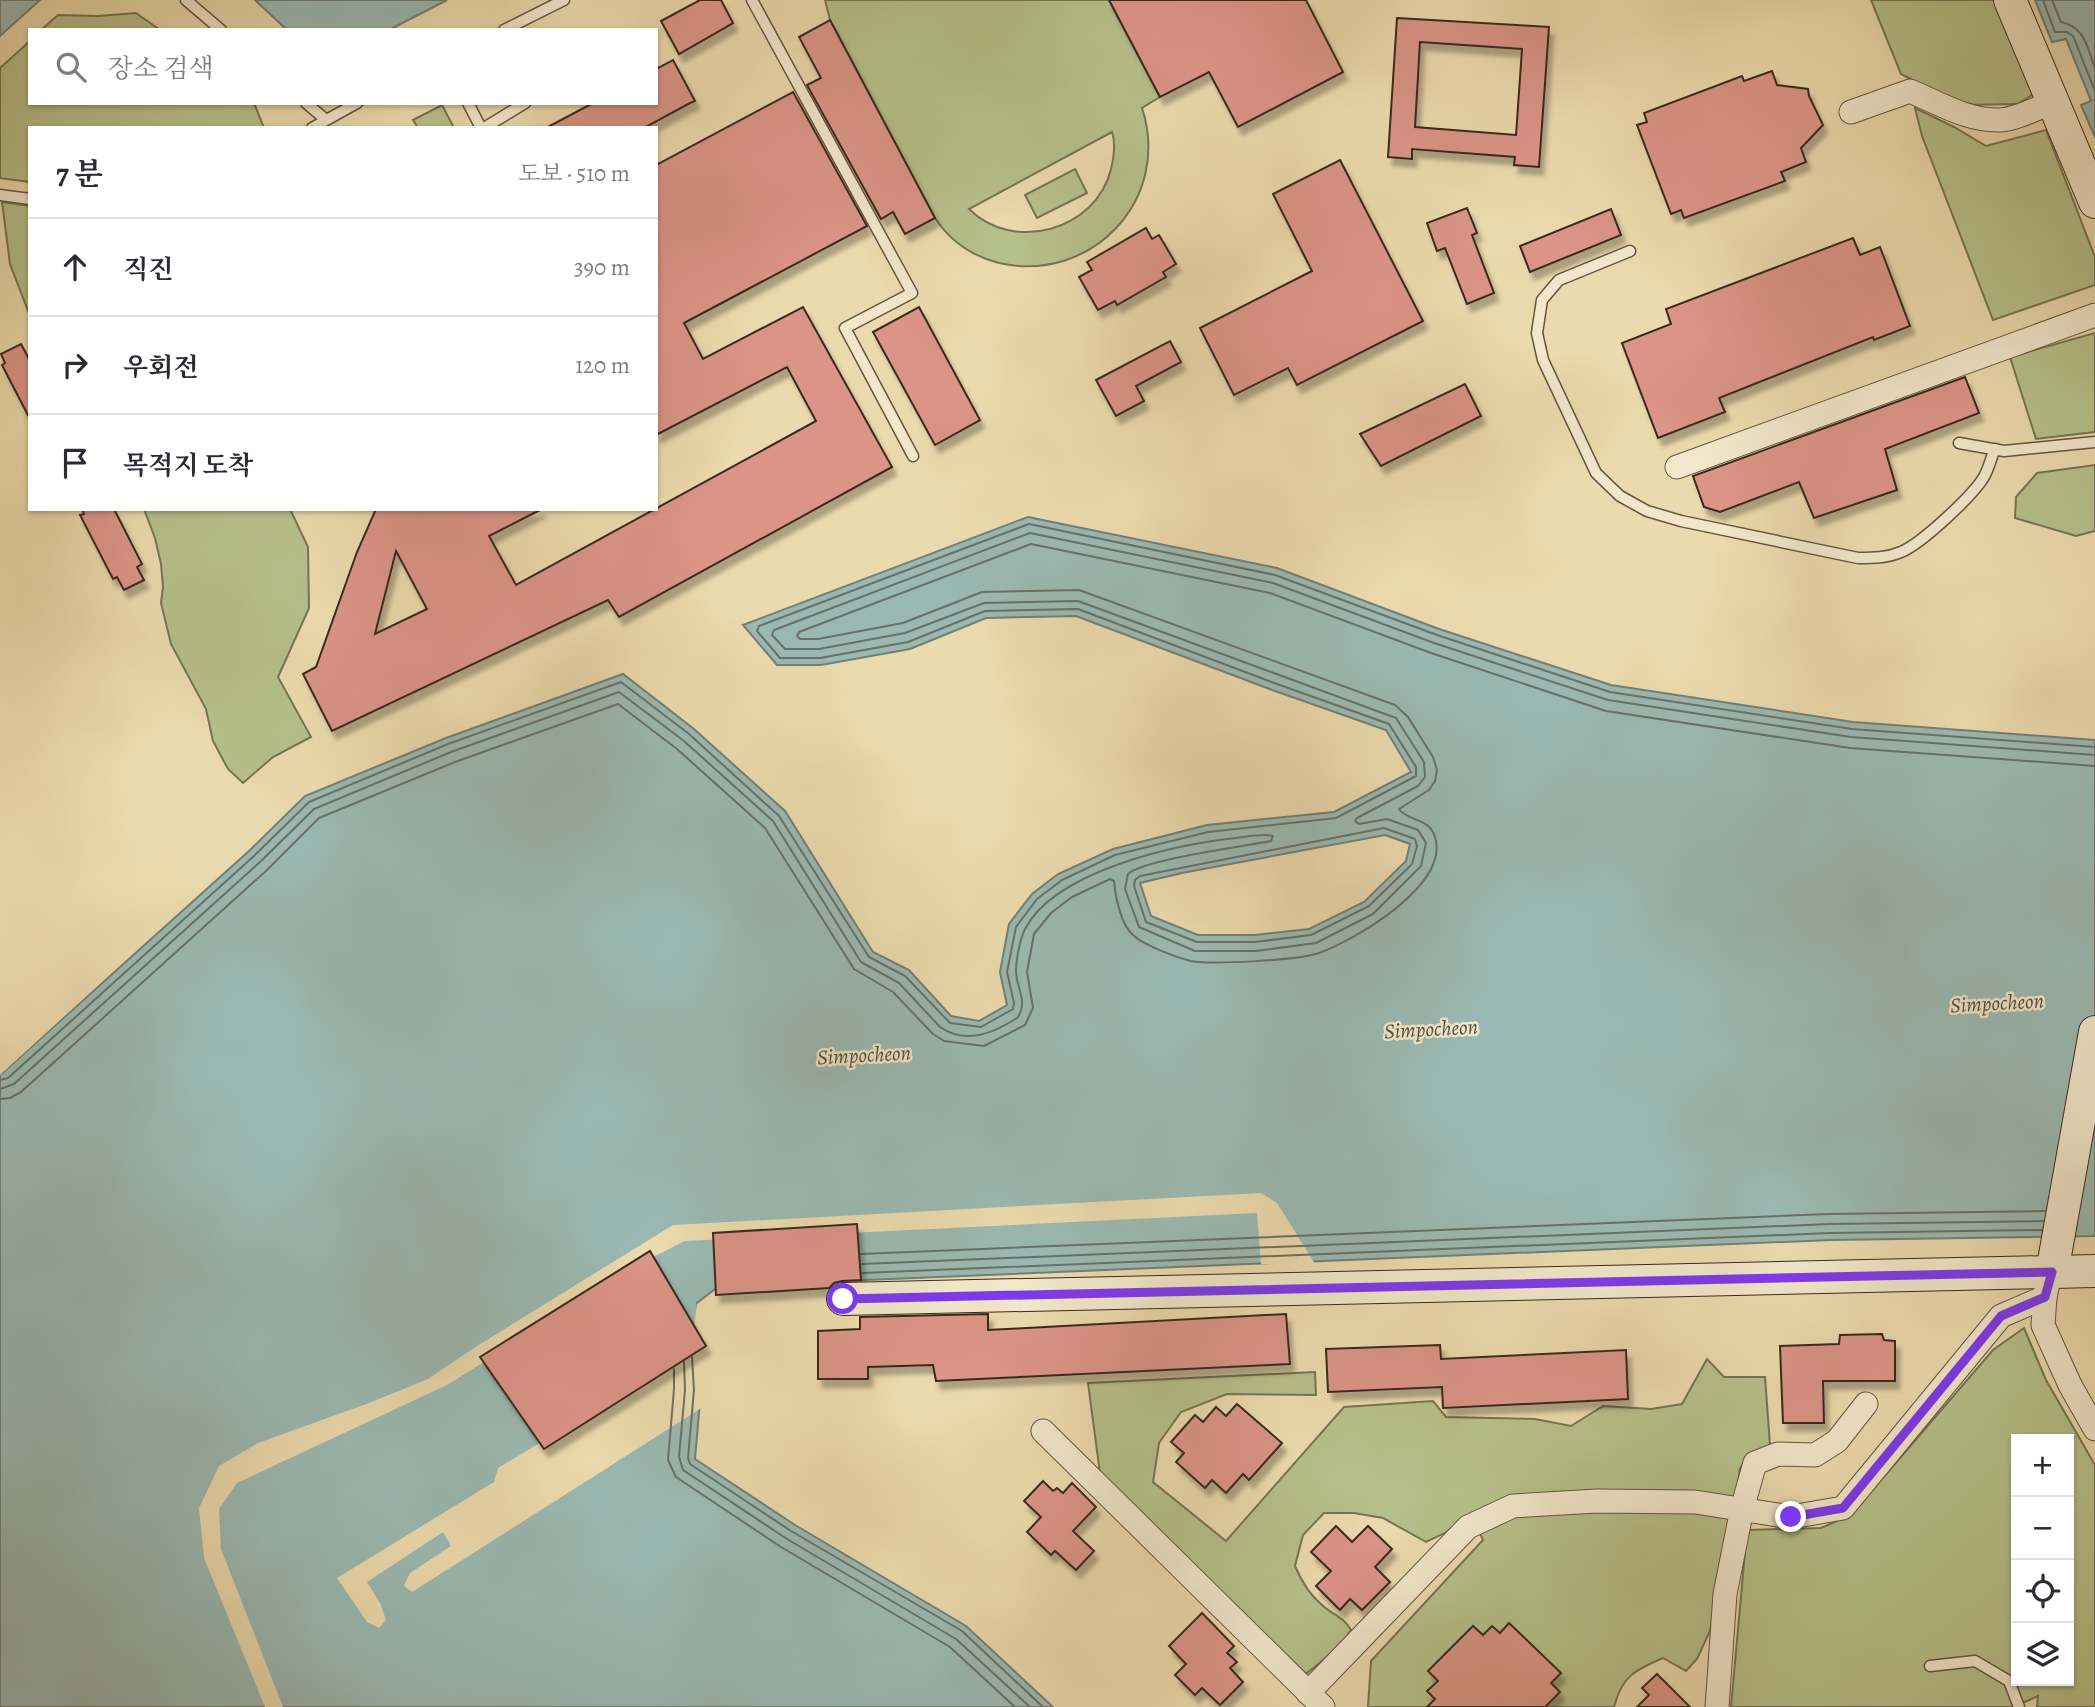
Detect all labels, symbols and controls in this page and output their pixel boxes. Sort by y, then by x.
search box [28,28,658,105]
icon: search [52,48,90,86]
text: 장소 검색 [108,51,214,86]
text: 7 분 [56,154,103,194]
text: 도보 · 510 m [518,158,630,189]
icon: ahead [56,248,94,286]
text: 직진 [123,252,173,287]
text: 390 m [574,252,630,283]
icon: right [56,346,94,384]
text: 우회전 [123,350,198,385]
text: 120 m [575,350,630,381]
icon: arrive [56,444,94,482]
text: 목적지 도착 [123,448,253,483]
water label: Simpocheon [1949,987,2045,1019]
water label: Simpocheon [1383,1013,1479,1045]
water label: Simpocheon [816,1039,912,1071]
route start [827,1283,858,1314]
map controls [2011,1434,2074,1686]
button: + [2011,1434,2074,1497]
button: − [2011,1497,2074,1560]
route end [1775,1501,1806,1532]
button: locate [2011,1560,2074,1623]
button: layers [2011,1623,2074,1686]

